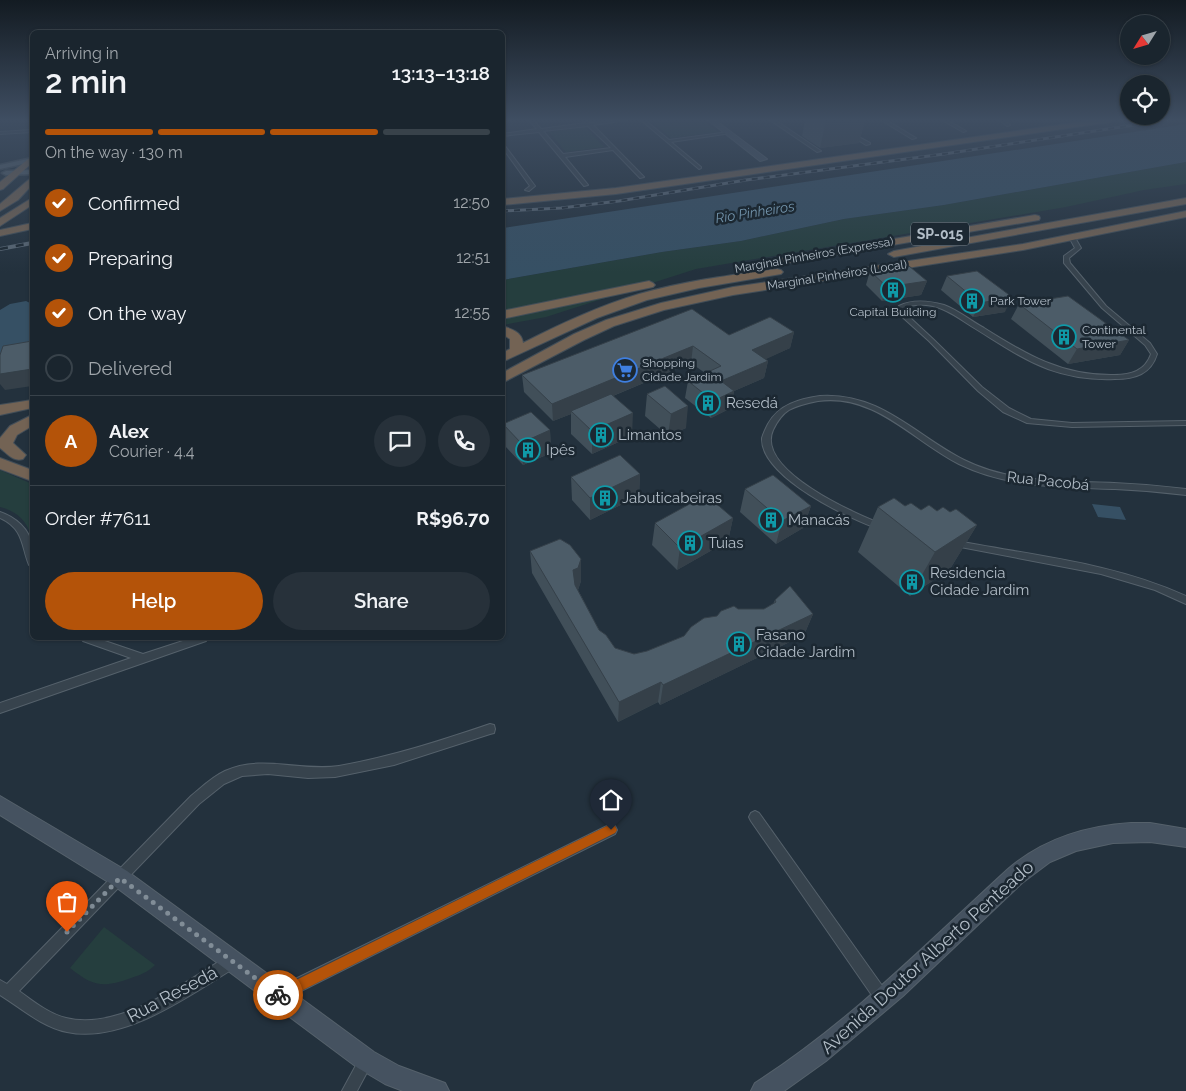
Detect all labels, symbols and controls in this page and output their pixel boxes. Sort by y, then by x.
north arrow [1120,15,1170,65]
map controls [1120,15,1170,125]
text: Arriving in [45,44,119,63]
text: 13:13–13:18 [392,62,490,84]
text: 2 min [45,63,127,100]
button: locate [1120,75,1170,125]
text: On the way · 130 m [45,143,183,162]
icon: check [45,189,73,217]
text: Confirmed [88,192,180,214]
text: 12:50 [453,193,490,212]
water label: Rio Pinheiros [714,198,796,226]
road number: SP-015 [911,222,969,245]
street label: Marginal Pinheiros (Expressa) [734,234,894,276]
icon: check [45,244,73,272]
text: Preparing [88,247,173,269]
text: 12:51 [456,248,490,267]
street label: Marginal Pinheiros (Local) [766,257,908,293]
building icon: Capital Building [880,277,906,303]
building icon: Park Tower [959,288,985,314]
place label: Park Tower [990,294,1052,308]
icon: check [45,299,73,327]
text: On the way [88,302,187,324]
text: 12:55 [454,303,490,322]
place label: Capital Building [850,305,936,319]
place label: Continental Tower [1082,323,1146,351]
building icon: Continental Tower [1051,324,1077,350]
place label: Shopping Cidade Jardim [642,356,721,384]
text: Delivered [88,357,172,379]
supermarket icon: Shopping Cidade Jardim [612,357,638,383]
building icon: Resedá [695,390,721,416]
place label: Resedá [726,394,778,412]
button: chat [374,415,426,467]
button: phone [438,415,490,467]
text: Alex [109,420,149,442]
building icon: Limantos [588,422,614,448]
place label: Limantos [618,426,682,444]
text: A [65,430,77,452]
building icon: Ipês [515,437,541,463]
place label: Ipês [546,441,575,459]
text: Courier · 4.4 [109,442,194,461]
street label: Rua Pacobá [1006,468,1090,494]
building icon: Jabuticabeiras [592,485,618,511]
place label: Jabuticabeiras [622,489,722,507]
text: Order #7611 [45,507,150,529]
text: R$96.70 [416,507,490,529]
building icon: Manacás [758,507,784,533]
place label: Manacás [788,511,850,529]
building icon: Tuias [677,530,703,556]
place label: Tuias [708,534,744,552]
place label: Residencia Cidade Jardim [930,564,1029,599]
building icon: Residencia Cidade Jardim [899,569,925,595]
button: Help [45,572,263,630]
button: Share [273,572,490,630]
place label: Fasano Cidade Jardim [756,626,855,661]
building icon: Fasano Cidade Jardim [726,631,752,657]
pin [590,779,632,830]
icon: home [597,786,625,814]
street label: Avenida Doutor Alberto Penteado [816,856,1038,1058]
pin [46,881,88,932]
icon: bag [53,888,81,916]
street label: Rua Resedá [123,961,221,1027]
courier [253,970,303,1020]
icon: bike [264,981,292,1009]

